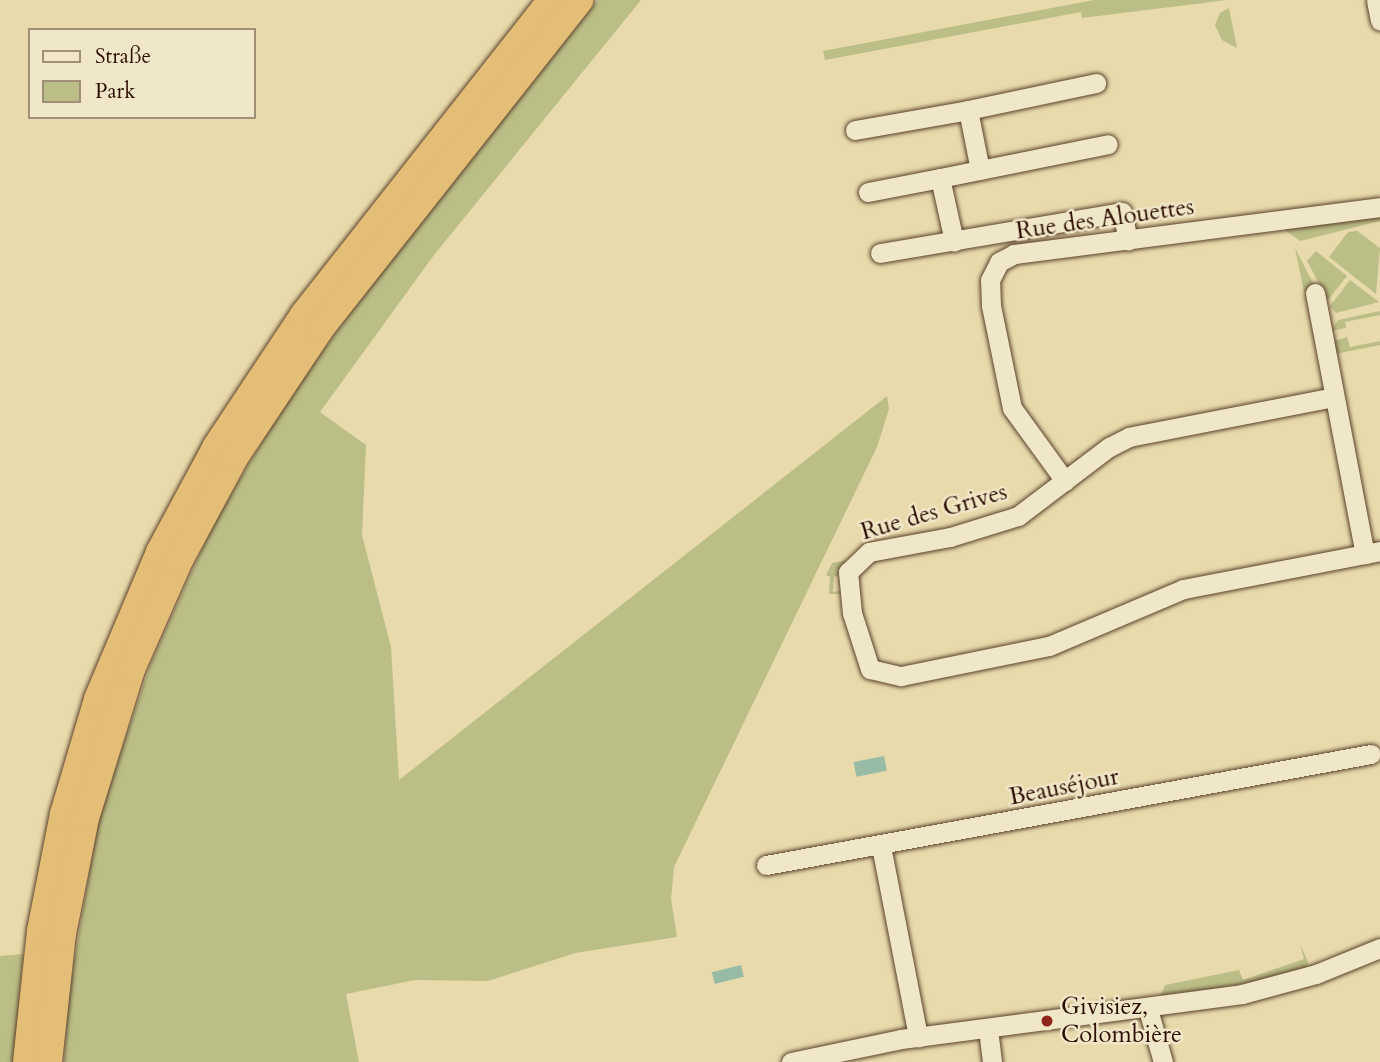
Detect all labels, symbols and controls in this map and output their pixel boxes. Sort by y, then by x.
legend [28,28,256,119]
text: Straße [95,42,151,71]
text: Park [95,77,135,106]
street label: Rue des Alouettes [1014,192,1196,246]
street label: Rue des Grives [858,477,1010,547]
street label: Beauséjour [1007,762,1121,812]
place label: Givisiez, Colombière [1061,993,1182,1049]
marker: Givisiez, Colombière [1039,1013,1055,1029]

